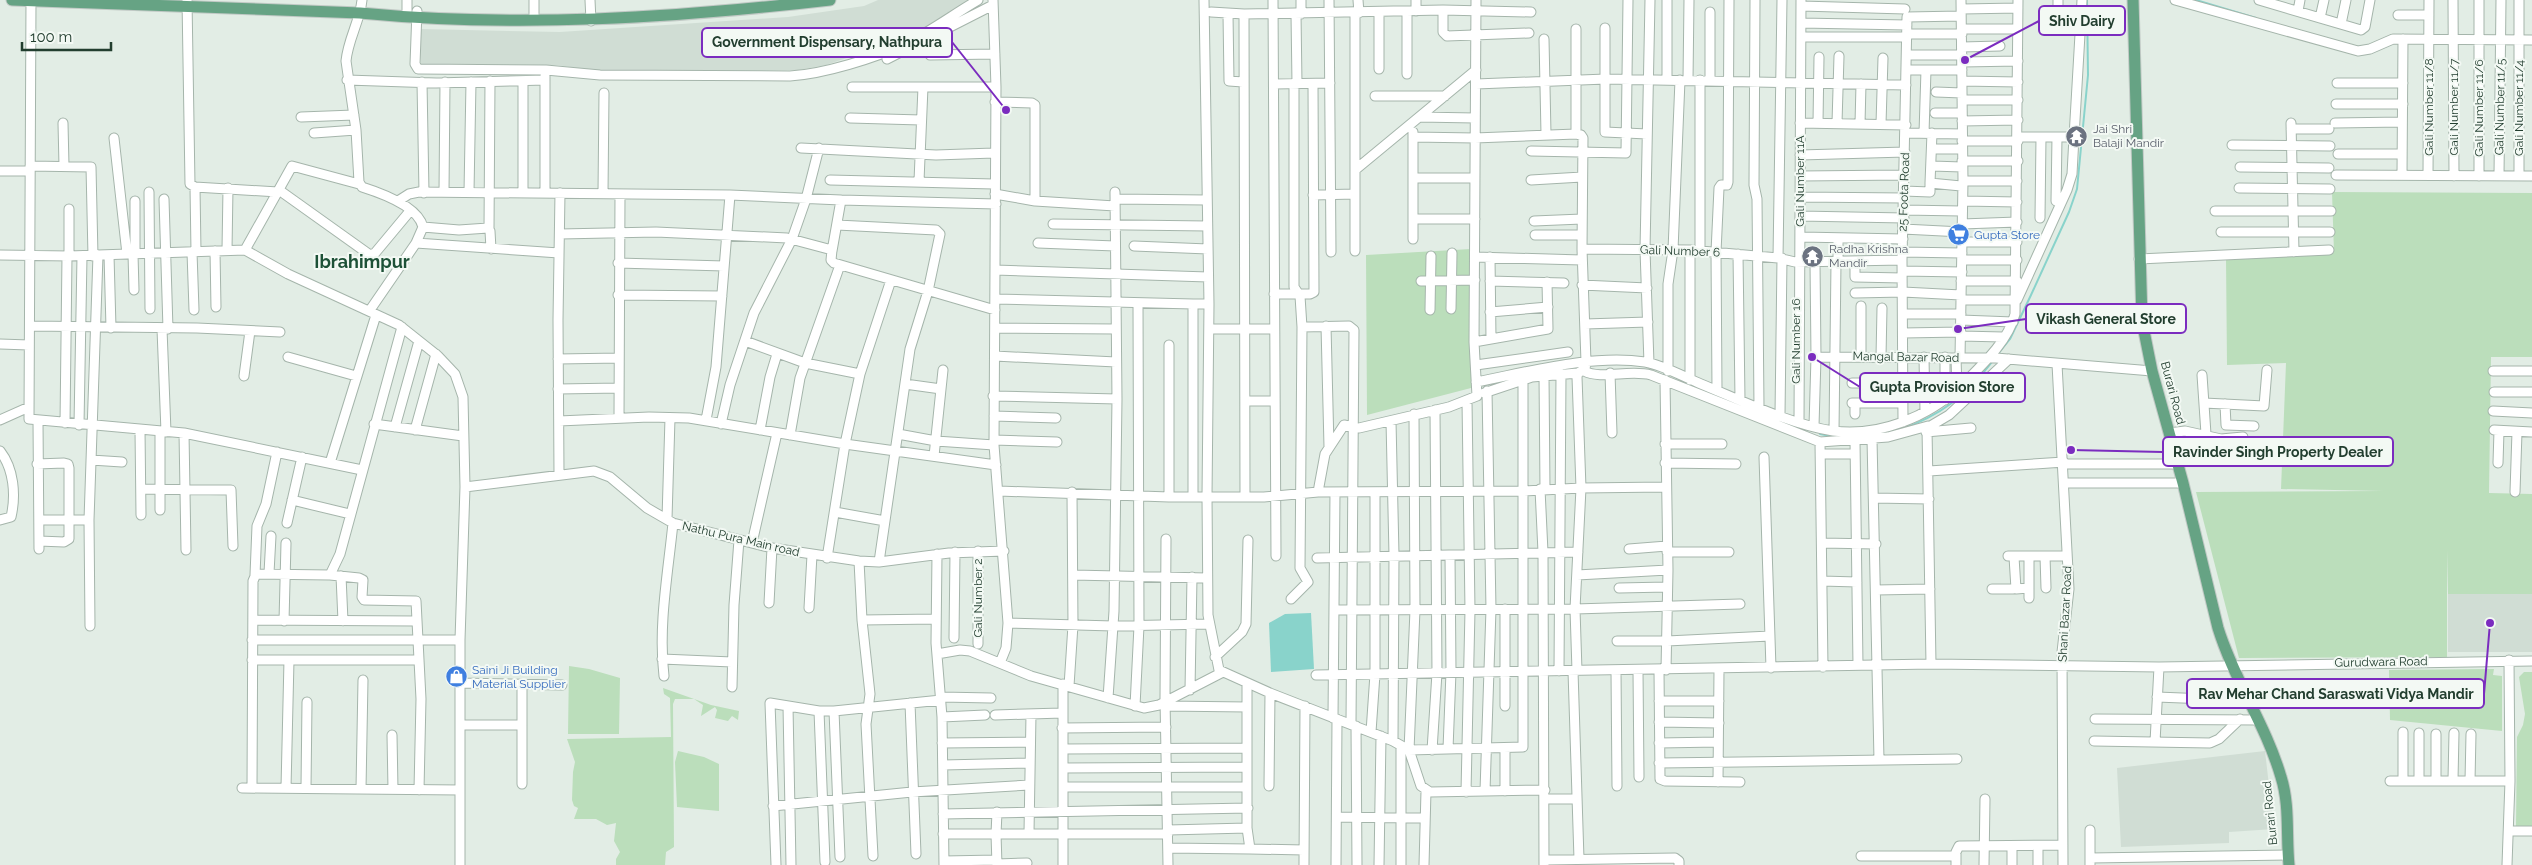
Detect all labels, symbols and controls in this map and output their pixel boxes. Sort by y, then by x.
callout: Shiv Dairy [2039,6,2125,35]
text: Shiv Dairy [2049,13,2115,29]
scale bar [22,20,111,52]
text: 100 m [30,28,72,46]
callout: Government Dispensary, Nathpura [702,28,952,57]
text: Government Dispensary, Nathpura [712,34,942,50]
street label: Gali Number 11/8 [2422,58,2436,156]
street label: Gali Number 11/7 [2447,58,2461,155]
street label: Gali Number 11/5 [2492,58,2508,155]
street label: Gali Number 11/6 [2472,59,2486,157]
street label: Gali Number 11/4 [2512,60,2526,156]
place label: Jai Shri Balaji Mandir [2093,122,2165,150]
temple icon: Jai Shri Balaji Mandir [2065,124,2089,148]
street label: Gali Number 11A [1793,135,1807,227]
street label: 25 Foota Road [1896,152,1912,232]
supermarket icon: Gupta Store [1946,223,1970,247]
place label: Gupta Store [1974,228,2040,242]
place label: Radha Krishna Mandir [1829,242,1908,270]
street label: Gali Number 6 [1640,243,1720,259]
temple icon: Radha Krishna Mandir [1801,244,1825,268]
district label: Ibrahimpur [314,251,410,272]
street label: Gali Number 16 [1789,298,1803,384]
callout: Vikash General Store [2026,304,2186,333]
text: Vikash General Store [2036,311,2176,327]
street label: Mangal Bazar Road [1853,349,1959,365]
street label: Burari Road [2158,360,2188,426]
callout: Gupta Provision Store [1860,373,2025,402]
text: Gupta Provision Store [1870,379,2015,395]
callout: Ravinder Singh Property Dealer [2163,437,2393,466]
text: Ravinder Singh Property Dealer [2173,444,2383,460]
street label: Nathu Pura Main road [681,519,801,559]
street label: Gali Number 2 [971,558,985,638]
street label: Shani Bazar Road [2055,566,2075,662]
street label: Gurudwara Road [2334,654,2428,670]
place label: Saini Ji Building Material Supplier [472,663,566,691]
shop icon: Saini Ji Building Material Supplier [444,665,468,689]
callout: Rav Mehar Chand Saraswati Vidya Mandir [2187,679,2484,708]
text: Rav Mehar Chand Saraswati Vidya Mandir [2198,686,2474,702]
street label: Burari Road [2260,780,2280,846]

